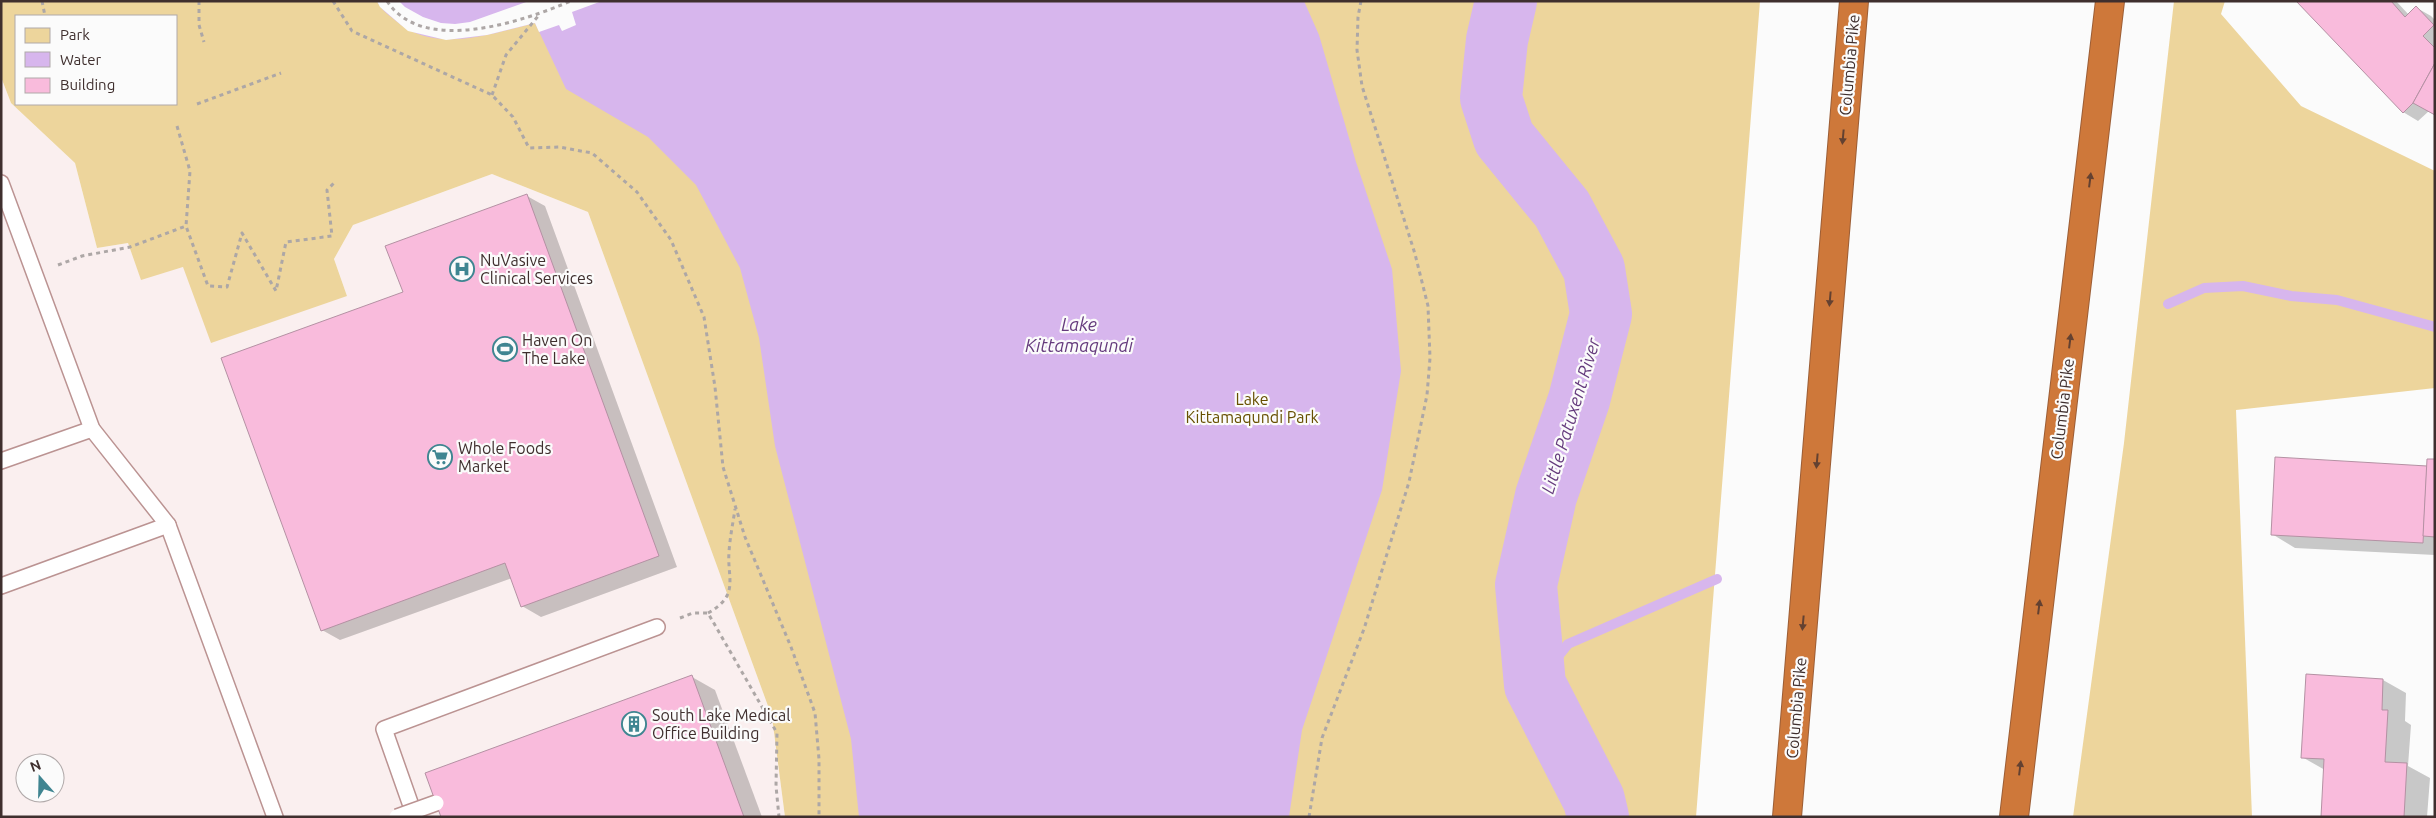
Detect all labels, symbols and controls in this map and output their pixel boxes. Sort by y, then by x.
street label: Columbia Pike [1836,14,1862,116]
legend [15,15,178,105]
text: Park [60,26,90,43]
text: Water [60,51,101,68]
text: Building [60,76,115,93]
one-way arrow [1839,129,1847,145]
one-way arrow [2086,172,2094,188]
place label: NuVasive Clinical Services [480,251,593,287]
hospital icon: NuVasive Clinical Services [449,256,475,282]
one-way arrow [1826,291,1834,307]
water label: Lake Kittamaqundi [1025,314,1134,355]
place label: Haven On The Lake [522,331,592,367]
one-way arrow [2067,333,2075,349]
water label: Little Patuxent River [1537,334,1604,496]
sports icon: Haven On The Lake [492,336,518,362]
street label: Columbia Pike [2047,358,2077,460]
park label: Lake Kittamaqundi Park [1185,390,1319,426]
place label: Whole Foods Market [458,439,551,475]
supermarket icon: Whole Foods Market [427,444,453,470]
one-way arrow [1812,453,1820,469]
one-way arrow [2035,599,2043,615]
one-way arrow [1799,615,1807,631]
street label: Columbia Pike [1783,657,1809,759]
place label: South Lake Medical Office Building [652,706,790,742]
building icon: South Lake Medical Office Building [621,711,647,737]
north arrow [15,753,65,803]
text: N [28,756,43,775]
one-way arrow [2016,760,2024,776]

